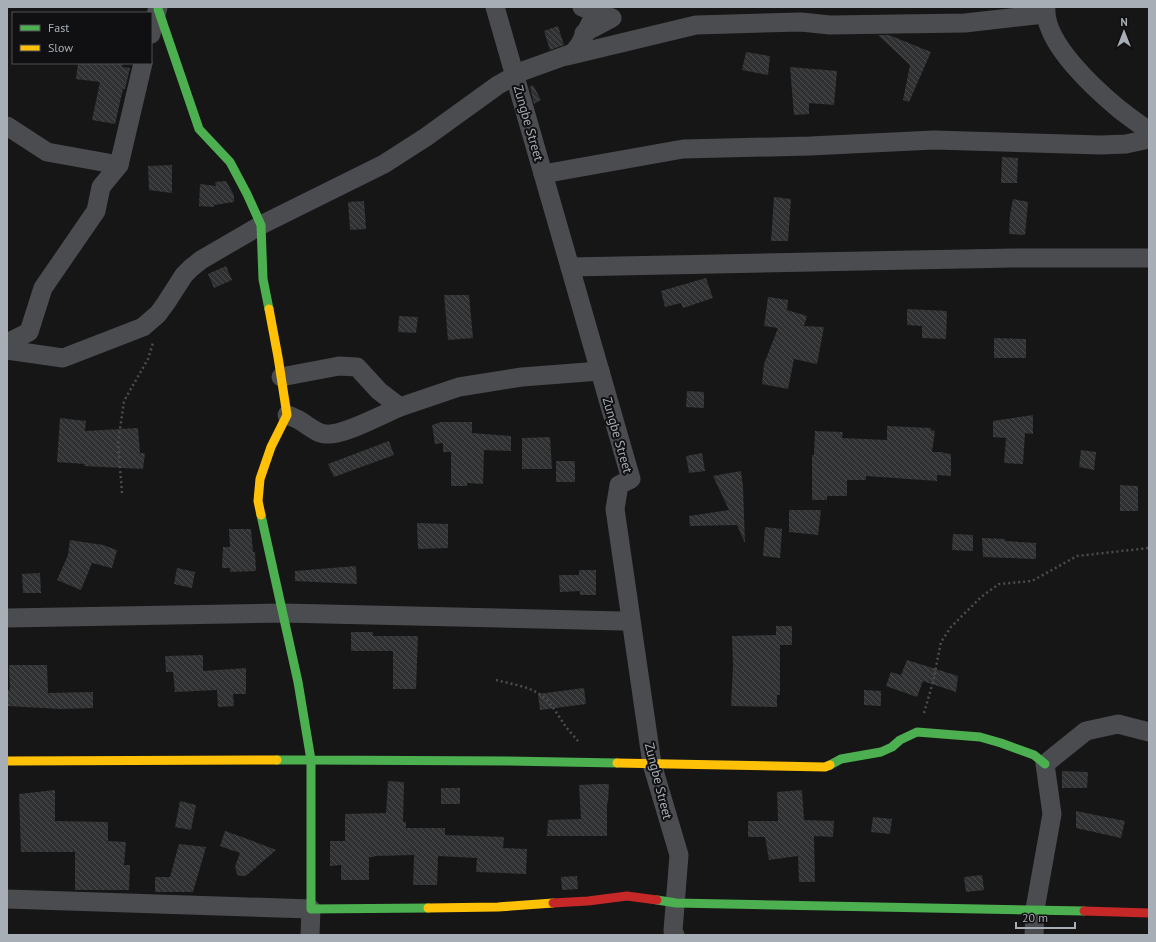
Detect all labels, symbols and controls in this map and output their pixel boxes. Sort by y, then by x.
legend [12,12,152,64]
north arrow [1104,12,1144,52]
text: N [1120,15,1128,29]
text: Fast [48,20,69,35]
text: Slow [48,40,73,55]
street label: Zungbe Street [510,83,548,164]
street label: Zungbe Street [599,395,637,476]
street label: Zungbe Street [641,741,676,822]
scale bar [1016,904,1075,930]
text: 20 m [1022,910,1048,925]

